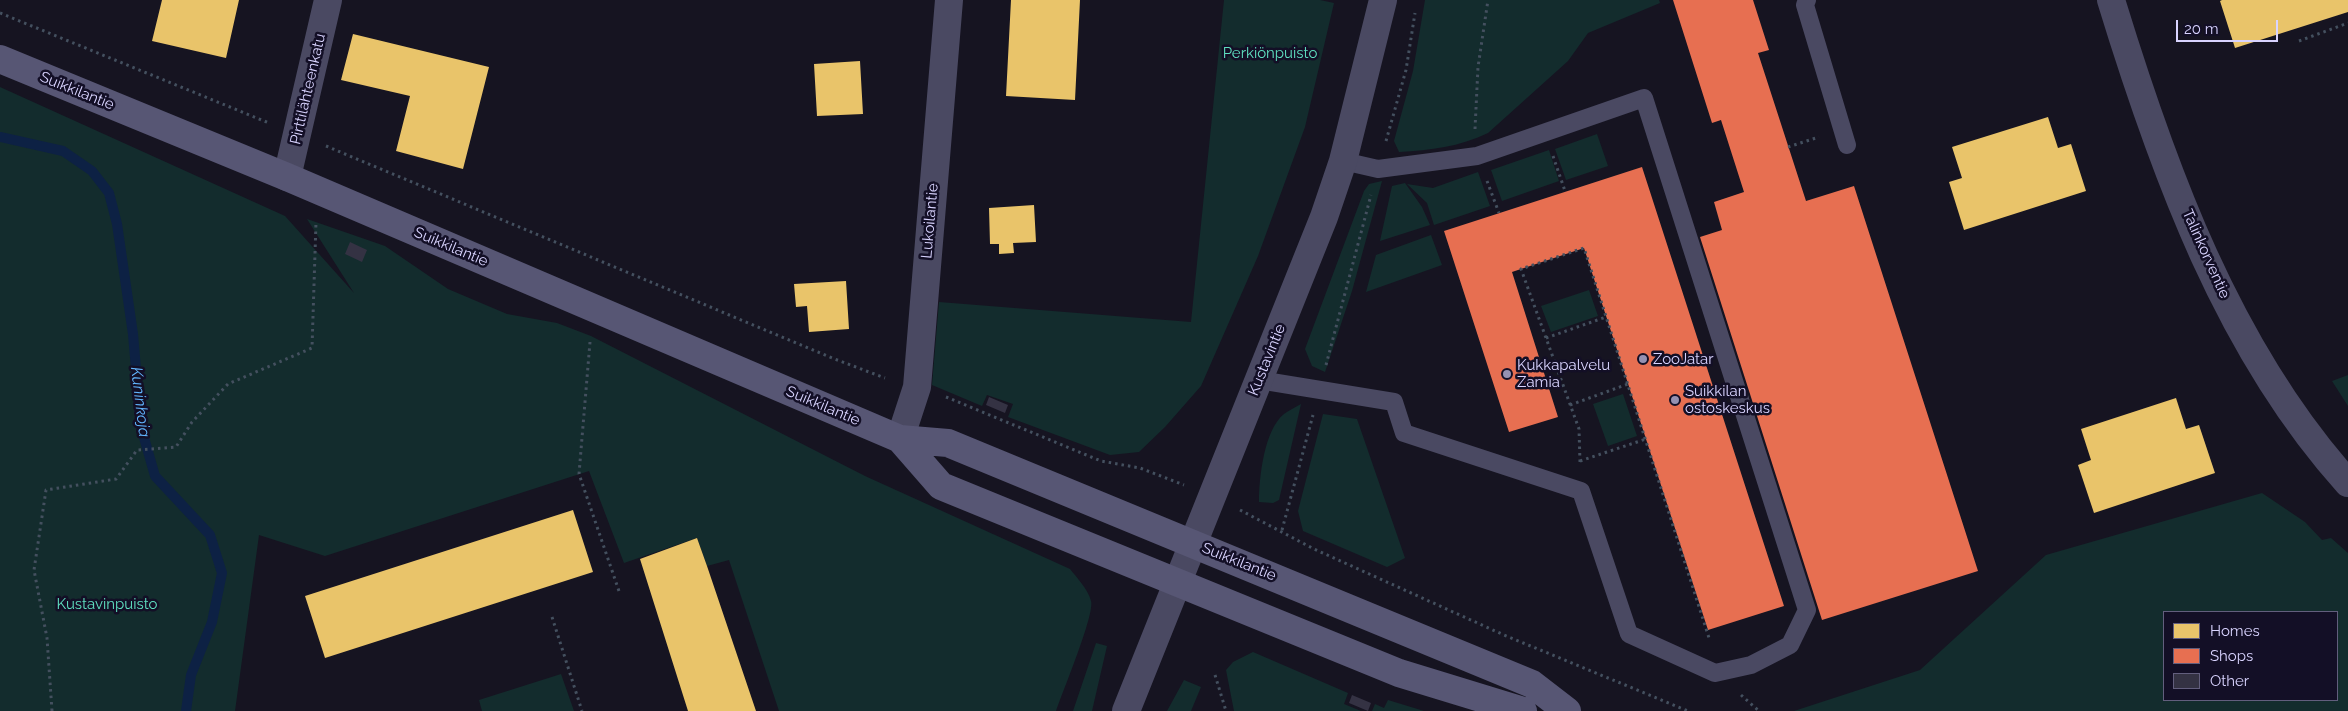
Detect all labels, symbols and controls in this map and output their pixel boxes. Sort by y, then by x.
scale bar [2178,10,2280,42]
text: 20 m [2184,20,2219,38]
street label: Pirttilähteenkatu [286,32,330,146]
park label: Perkiönpuisto [1223,44,1317,62]
street label: Suikkilantie [37,68,117,114]
street label: Lukoilantie [918,183,942,259]
street label: Talinkorventie [2178,207,2234,301]
street label: Suikkilantie [411,223,491,271]
street label: Kustavintie [1245,322,1289,398]
place label: ZooJatar [1653,350,1714,368]
marker: ZooJatar [1637,353,1649,365]
place label: Kukkapalvelu Zamia [1517,356,1610,391]
water label: Kuninkoja [126,366,154,438]
marker: Kukkapalvelu Zamia [1501,368,1513,380]
street label: Suikkilantie [783,382,863,430]
place label: Suikkilan ostoskeskus [1685,382,1770,417]
marker: Suikkilan ostoskeskus [1669,394,1681,406]
street label: Suikkilantie [1199,539,1279,585]
park label: Kustavinpuisto [56,595,158,613]
legend [2163,611,2338,701]
text: Homes [2210,622,2260,640]
text: Shops [2210,647,2253,665]
text: Other [2210,672,2249,690]

